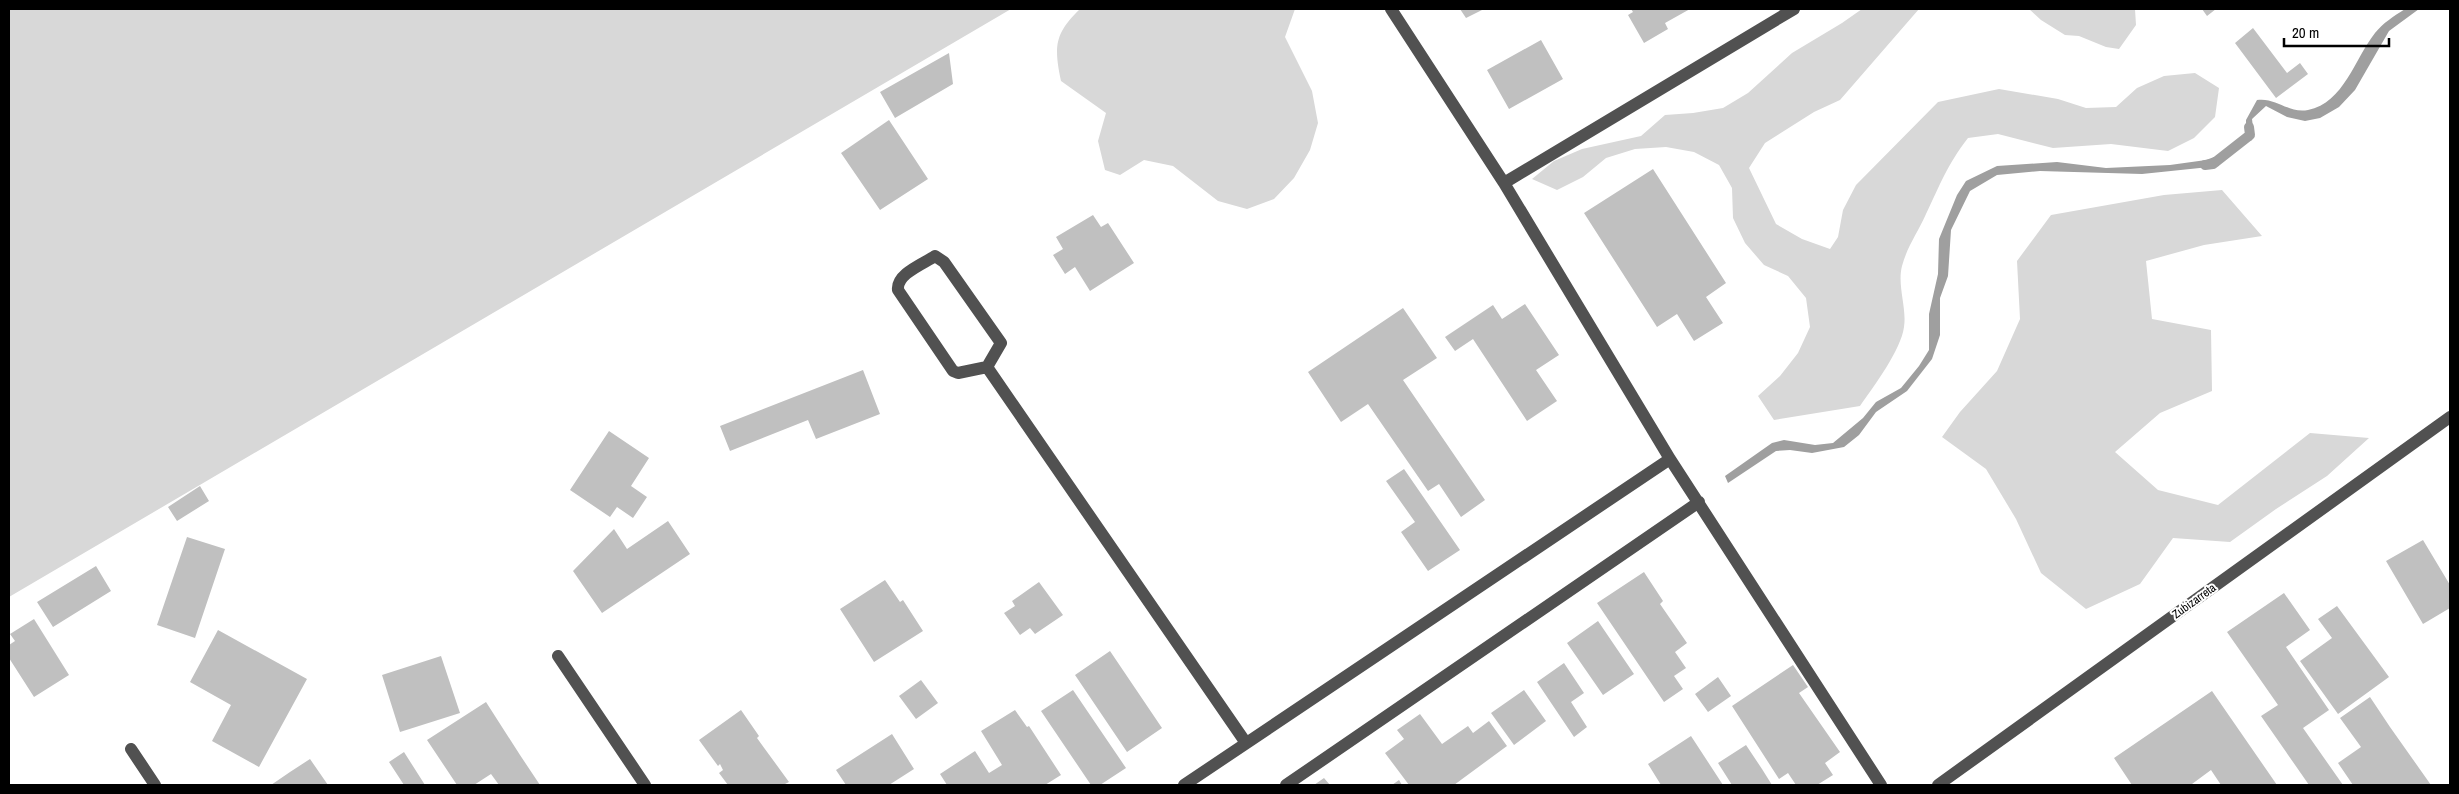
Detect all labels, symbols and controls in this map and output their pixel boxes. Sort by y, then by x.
scale bar [2284,15,2389,47]
text: 20 m [2292,22,2319,43]
street label: Zubizarreta [2169,579,2219,622]

